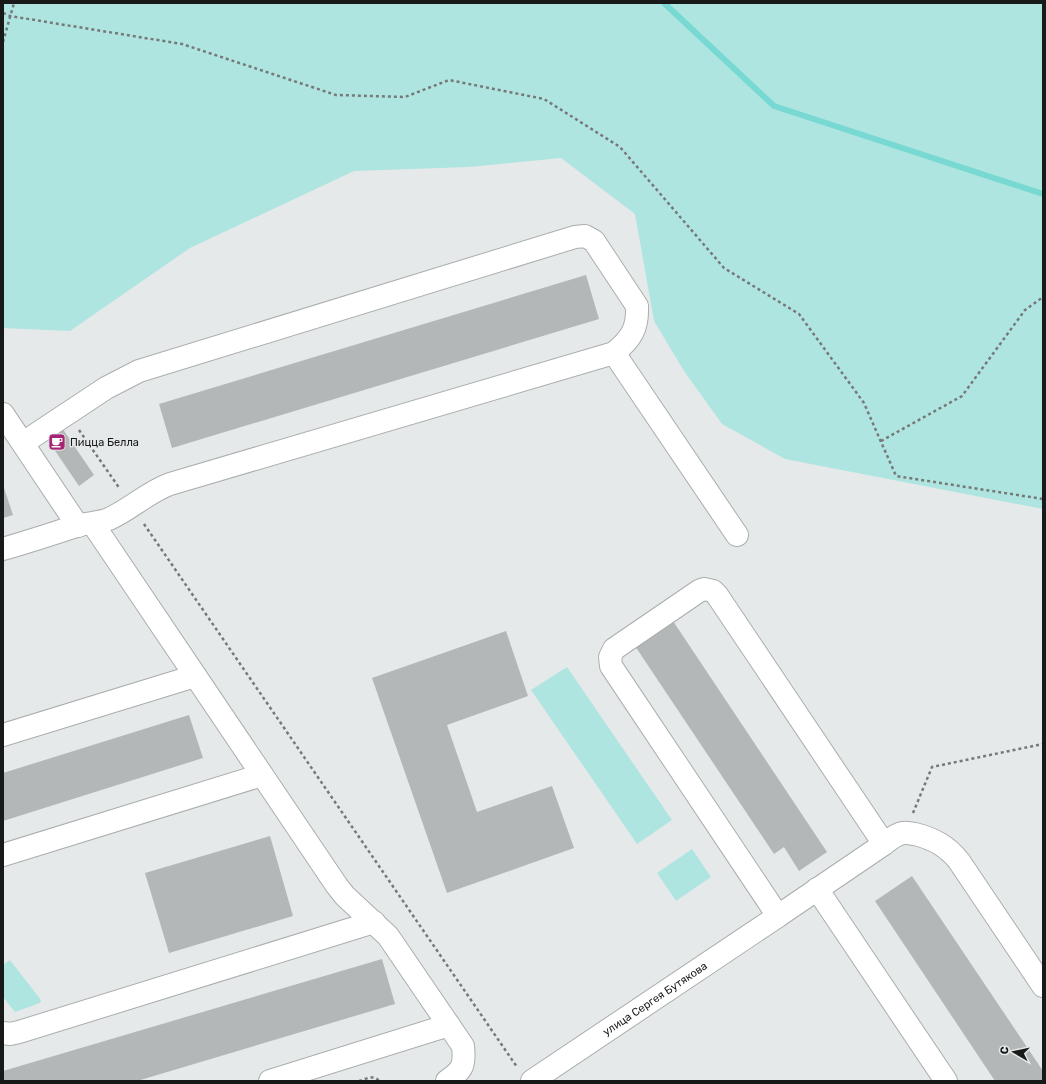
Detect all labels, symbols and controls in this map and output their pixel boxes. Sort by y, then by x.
cafe icon: Пицца Белла [47,432,67,452]
place label: Пицца Белла [70,436,139,449]
street label: улица Сергея Бутякова [601,959,710,1039]
north arrow [994,1032,1034,1072]
text: С [998,1045,1012,1055]

